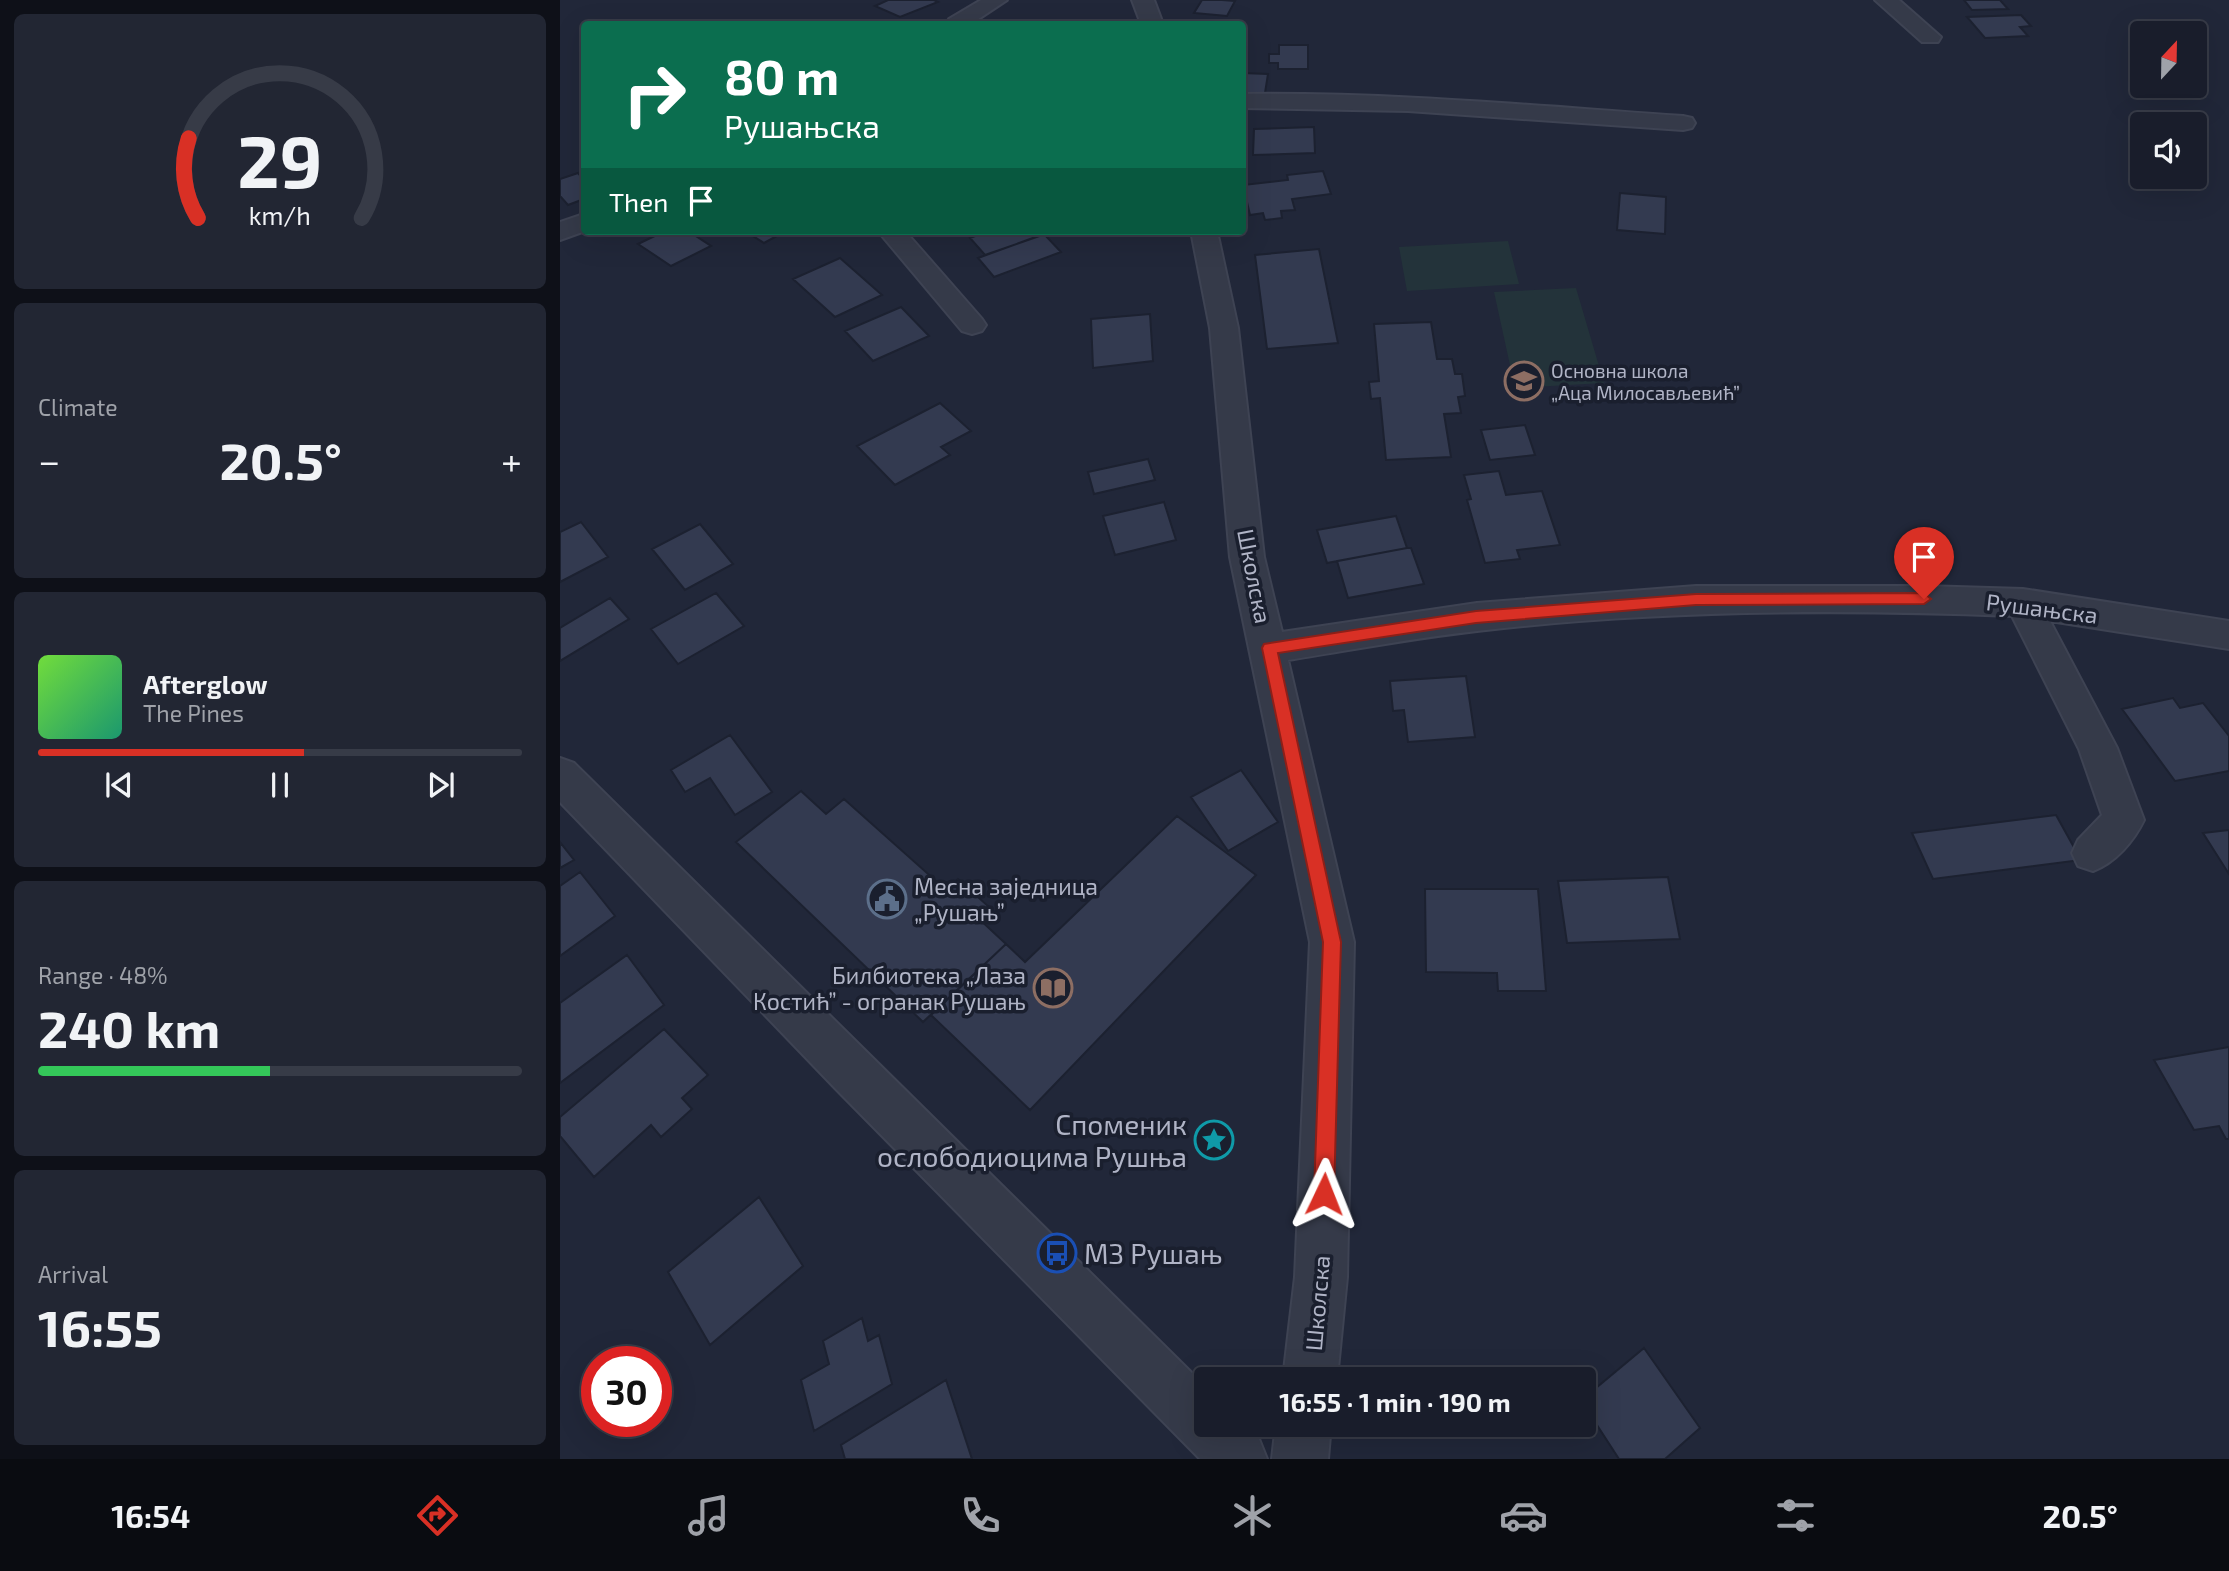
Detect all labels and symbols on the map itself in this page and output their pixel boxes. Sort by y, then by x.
north arrow [2130,21,2207,98]
place label: Основна школа „Аца Милосављевић” [1551,359,1740,404]
school or university icon: Основна школа „Аца Милосављевић” [1503,360,1545,402]
street label: Школска [1232,526,1278,626]
pin [1894,527,1954,599]
street label: Рушањска [1985,587,2099,630]
place label: Месна заједница „Рушањ” [914,872,1098,927]
public building icon: Месна заједница „Рушањ” [866,878,908,920]
place label: Билбиотека „Лаза Костић” - огранак Рушањ [753,961,1026,1016]
library icon: Билбиотека „Лаза Костић” - огранак Рушањ [1032,967,1074,1009]
place label: Споменик ослободиоцима Рушња [877,1107,1187,1173]
place icon: Споменик ослободиоцима Рушња [1193,1119,1235,1161]
position arrow [1287,1157,1361,1231]
bus stop icon: МЗ Рушањ [1036,1232,1078,1274]
place label: МЗ Рушањ [1084,1236,1222,1270]
street label: Школска [1299,1254,1335,1352]
speed limit sign: 30 [581,1346,672,1437]

